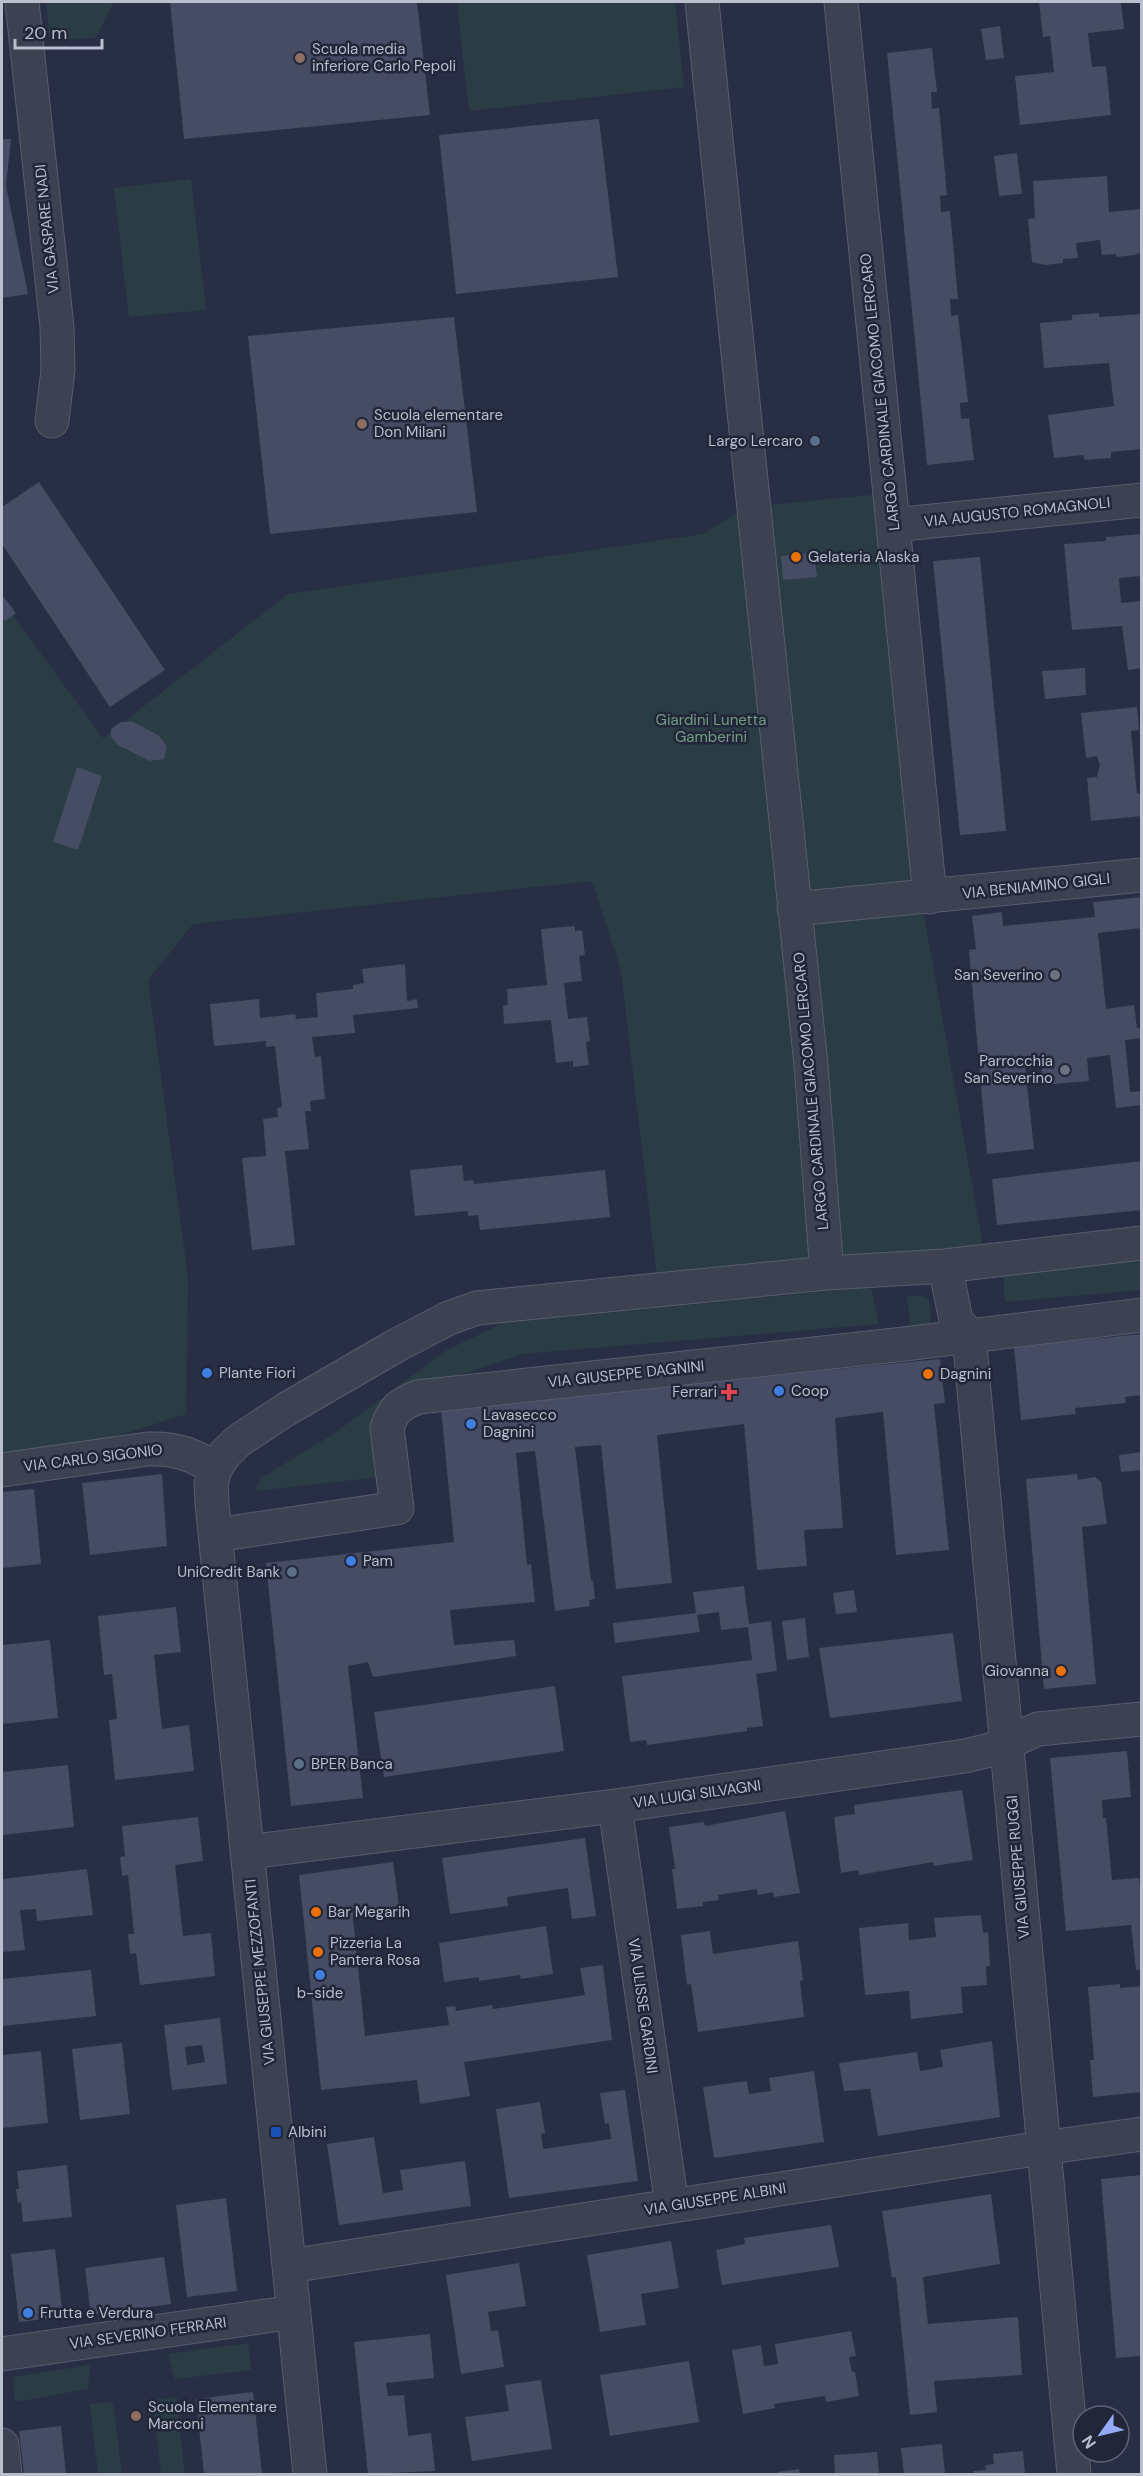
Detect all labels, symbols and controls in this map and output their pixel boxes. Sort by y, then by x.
scale bar [15,12,102,50]
text: 20 m [24,21,67,45]
place label: Scuola media inferiore Carlo Pepoli [312,39,456,76]
marker: Scuola media inferiore Carlo Pepoli [293,51,307,65]
street label: VIA GASPARE NADI [30,163,64,295]
street label: LARGO CARDINALE GIACOMO LERCARO [855,252,905,532]
place label: Scuola elementare Don Milani [374,405,503,442]
marker: Scuola elementare Don Milani [355,417,369,431]
place label: Largo Lercaro [708,431,803,451]
marker: Largo Lercaro [808,434,822,448]
street label: VIA AUGUSTO ROMAGNOLI [923,492,1111,532]
place label: Gelateria Alaska [808,547,919,567]
marker: Gelateria Alaska [789,550,803,564]
park label: Giardini Lunetta Gamberini [656,710,766,747]
street label: VIA BENIAMINO GIGLI [961,868,1111,904]
street label: LARGO CARDINALE GIACOMO LERCARO [789,951,833,1231]
place label: San Severino [954,965,1043,985]
marker: San Severino [1048,968,1062,982]
place label: Parrocchia San Severino [964,1051,1053,1088]
marker: Parrocchia San Severino [1058,1063,1072,1077]
street label: VIA GIUSEPPE DAGNINI [547,1356,705,1392]
place label: Plante Fiori [219,1363,296,1383]
place label: Dagnini [940,1364,991,1384]
marker: Plante Fiori [200,1366,214,1380]
marker: Dagnini [921,1367,935,1381]
place label: Coop [791,1381,829,1401]
place label: Ferrari [672,1382,717,1402]
marker: Coop [772,1384,786,1398]
marker: Ferrari [722,1385,736,1399]
place label: Lavasecco Dagnini [483,1405,557,1442]
marker: Lavasecco Dagnini [464,1417,478,1431]
street label: VIA CARLO SIGONIO [22,1440,164,1476]
place label: Pam [363,1551,393,1571]
marker: Pam [344,1554,358,1568]
place label: UniCredit Bank [177,1562,280,1582]
marker: UniCredit Bank [285,1565,299,1579]
place label: Giovanna [984,1661,1049,1681]
marker: Giovanna [1054,1664,1068,1678]
place label: BPER Banca [311,1754,393,1774]
marker: BPER Banca [292,1757,306,1771]
street label: VIA LUIGI SILVAGNI [632,1775,762,1813]
street label: VIA GIUSEPPE RUGGI [1002,1794,1034,1940]
street label: VIA GIUSEPPE MEZZOFANTI [240,1878,280,2066]
place label: Bar Megarih [328,1902,410,1922]
marker: Bar Megarih [309,1905,323,1919]
place label: Pizzeria La Pantera Rosa [330,1933,420,1970]
street label: VIA ULISSE GARDINI [624,1937,662,2075]
marker: Pizzeria La Pantera Rosa [311,1945,325,1959]
marker: b-side [313,1968,327,1982]
place label: b-side [297,1983,343,2003]
place label: Albini [288,2122,327,2142]
marker: Albini [269,2125,283,2139]
street label: VIA GIUSEPPE ALBINI [643,2178,787,2220]
place label: Frutta e Verdura [40,2303,153,2323]
marker: Frutta e Verdura [21,2306,35,2320]
street label: VIA SEVERINO FERRARI [68,2312,228,2354]
place label: Scuola Elementare Marconi [148,2397,277,2434]
north arrow [1071,2404,1131,2464]
marker: Scuola Elementare Marconi [129,2409,143,2423]
text: N [1077,2431,1101,2453]

